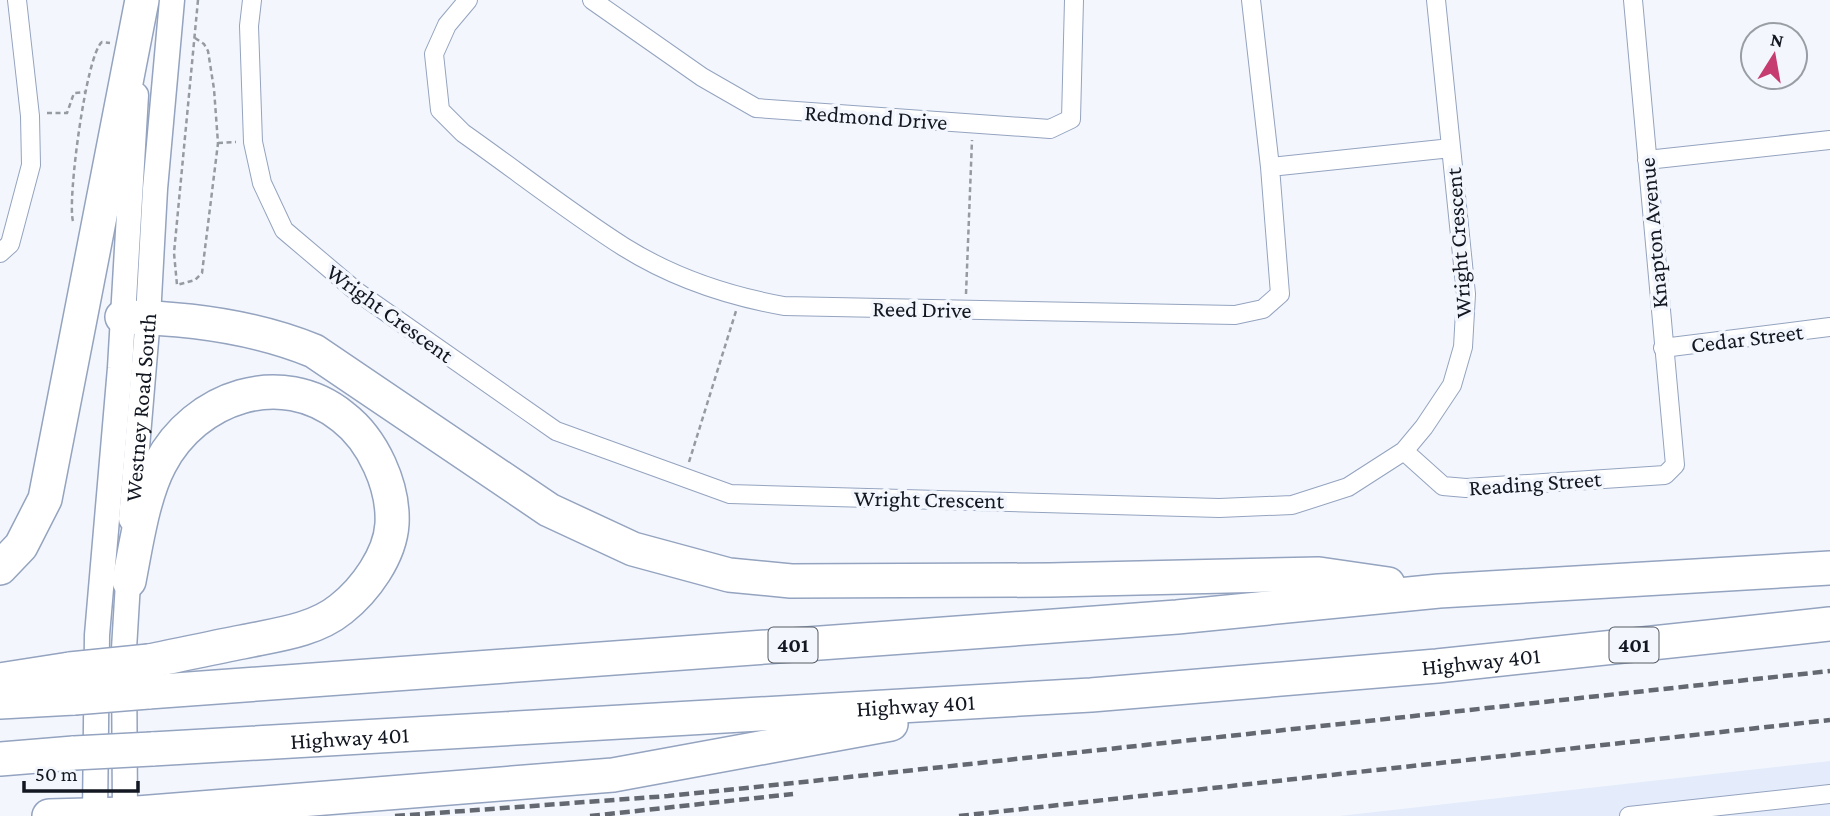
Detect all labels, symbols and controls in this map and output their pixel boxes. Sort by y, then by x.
north arrow [1739,21,1809,91]
text: N [1769,28,1786,51]
street label: Redmond Drive [804,99,948,135]
street label: Knapton Avenue [1633,156,1673,310]
street label: Wright Crescent [1440,167,1476,319]
street label: Wright Crescent [322,258,459,368]
street label: Reed Drive [872,295,972,323]
street label: Westney Road South [119,312,161,503]
street label: Cedar Street [1689,318,1805,358]
street label: Reading Street [1468,465,1603,501]
street label: Wright Crescent [854,485,1005,513]
road number: 401 [768,628,818,662]
road number: 401 [1610,628,1658,662]
street label: Highway 401 [1421,642,1542,680]
street label: Highway 401 [855,689,976,721]
street label: Highway 401 [289,721,410,754]
scale bar [24,750,138,794]
text: 50 m [35,762,78,786]

